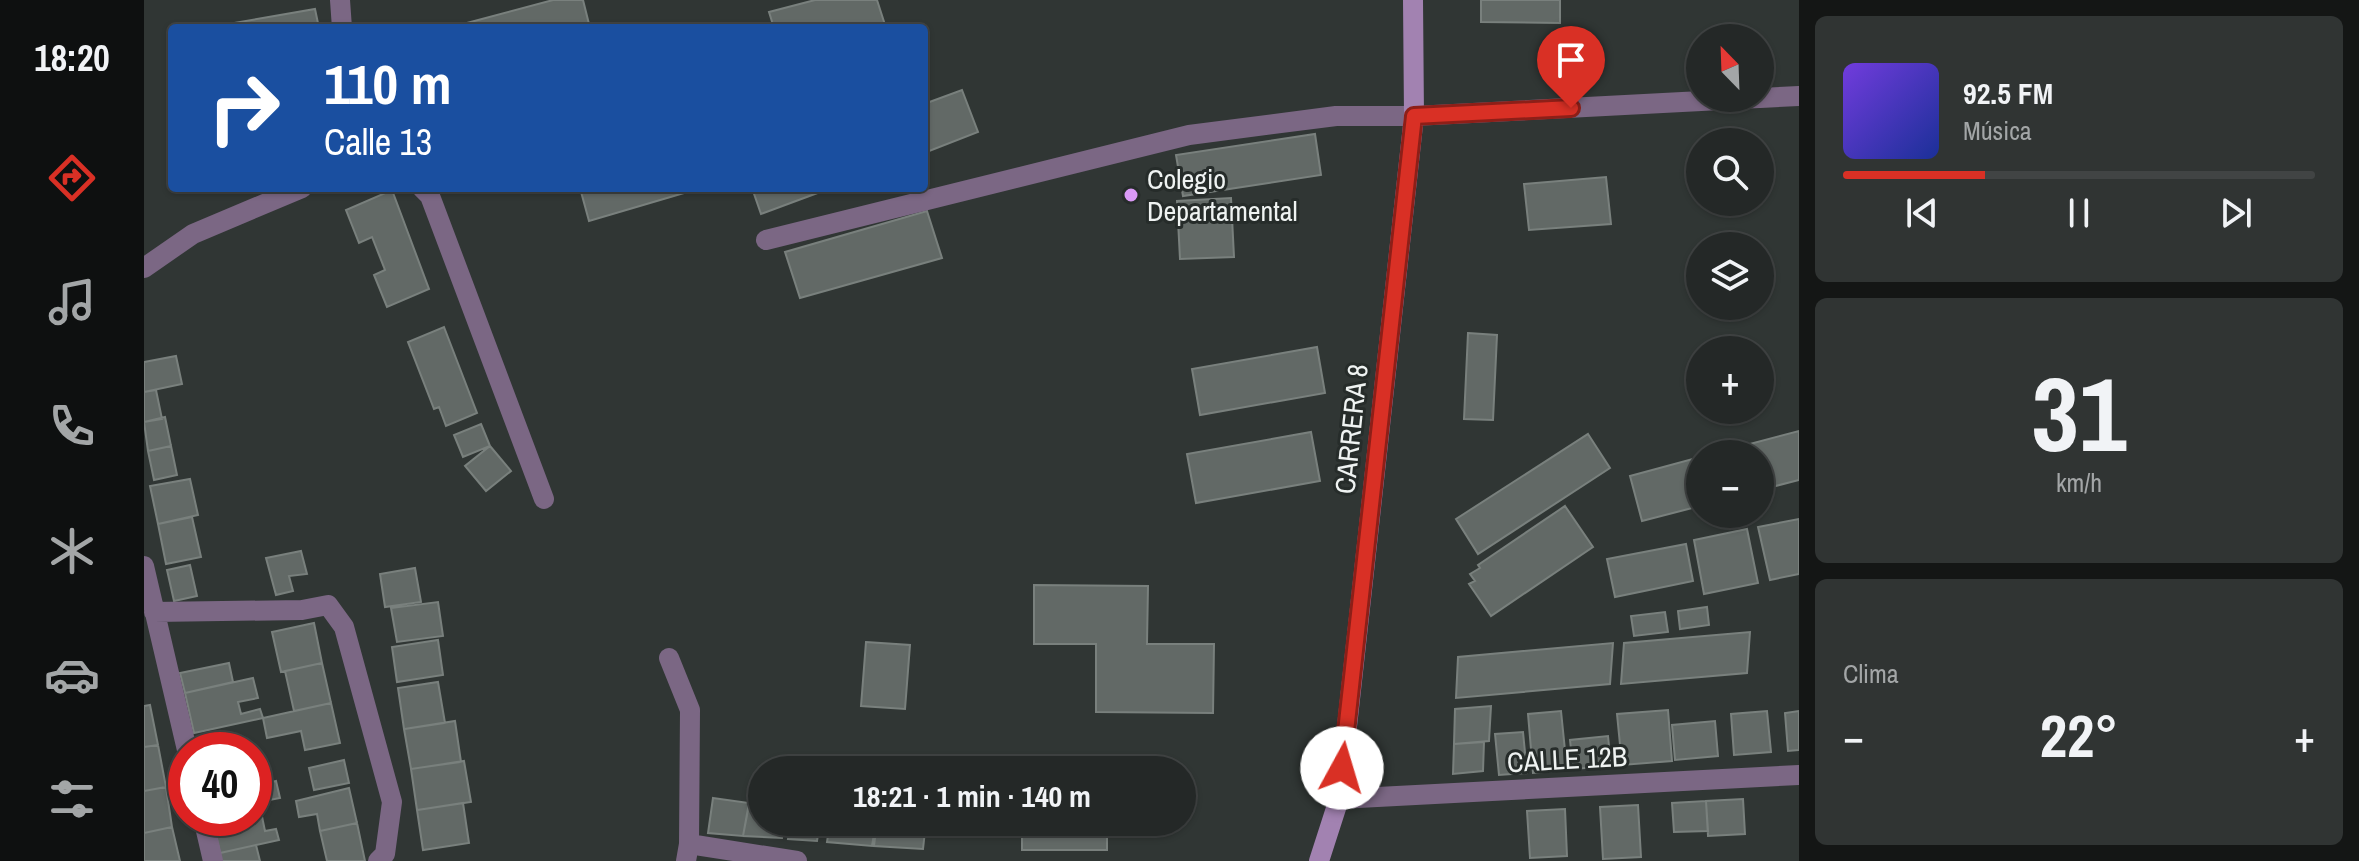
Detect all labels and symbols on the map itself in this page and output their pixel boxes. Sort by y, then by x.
north arrow [1686,24,1774,112]
pin [1537,26,1605,108]
place label: Colegio Departamental [1147,160,1298,230]
marker: Colegio Departamental [1122,186,1140,204]
street label: CARRERA 8 [1325,362,1377,496]
position arrow [1300,726,1384,810]
speed limit sign: 40 [168,732,272,836]
street label: CALLE 12B [1506,737,1628,781]

